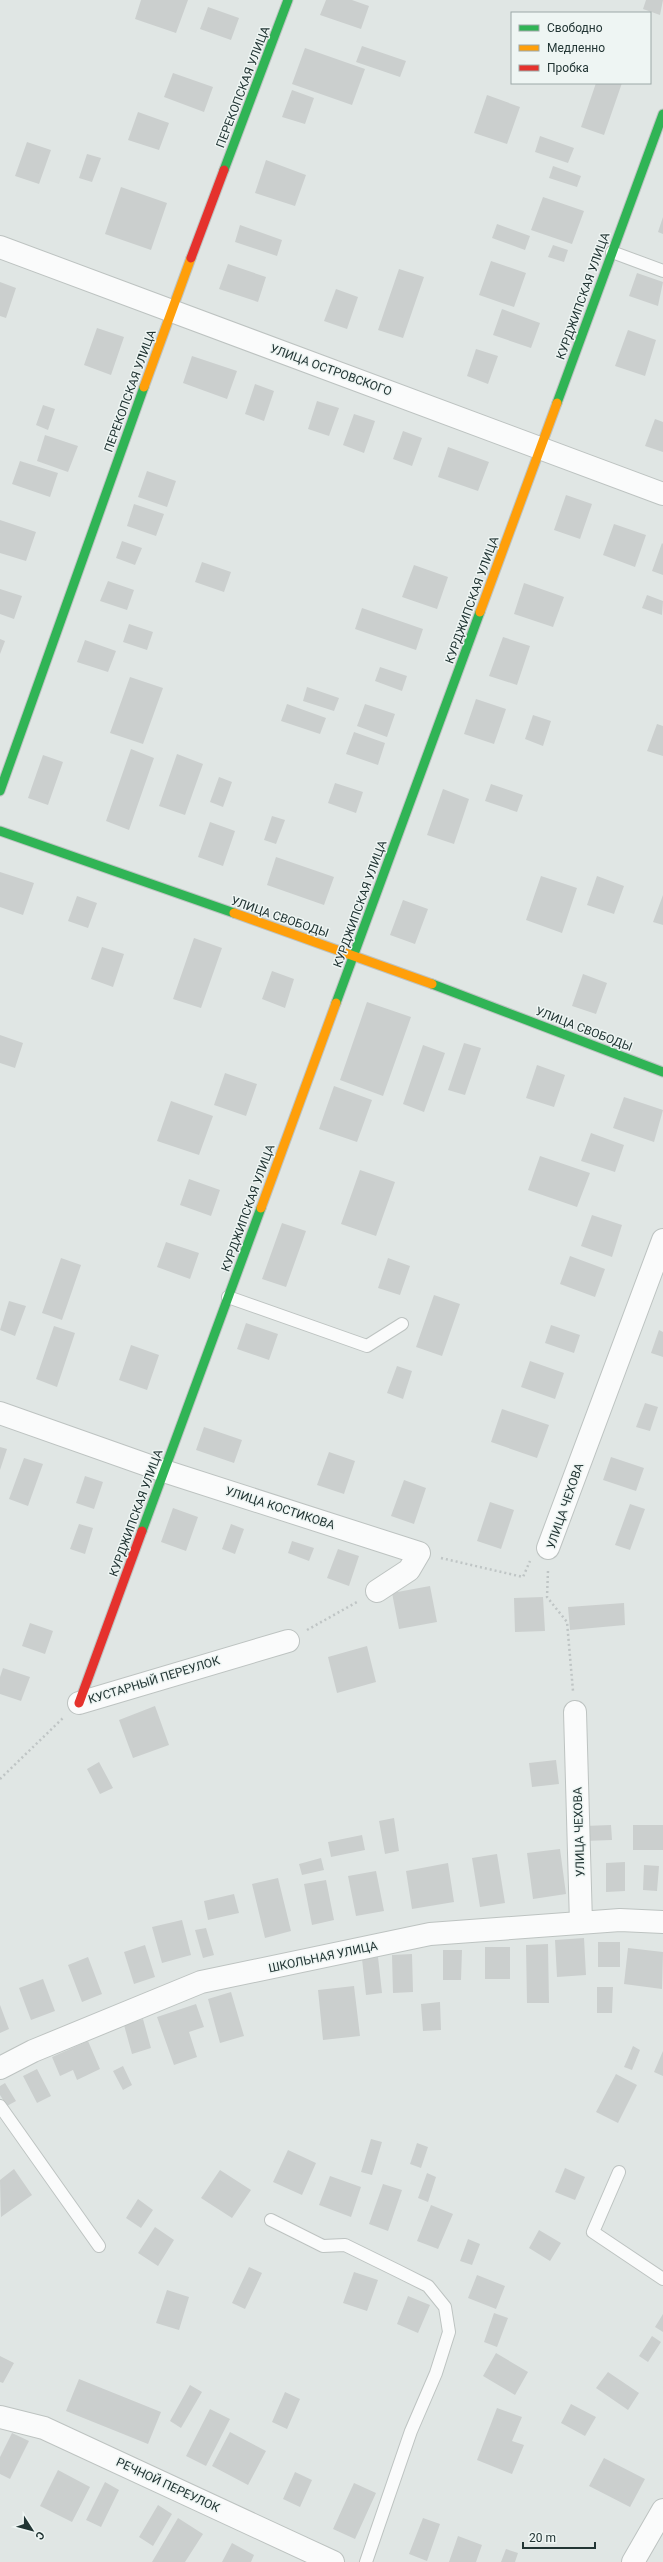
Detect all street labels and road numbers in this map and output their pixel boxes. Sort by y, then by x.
street label: ПЕРЕКОПСКАЯ УЛИЦА [213,24,273,150]
street label: КУРДЖИПСКАЯ УЛИЦА [553,230,613,362]
street label: ПЕРЕКОПСКАЯ УЛИЦА [101,328,159,454]
street label: УЛИЦА ОСТРОВСКОГО [268,341,394,399]
street label: КУРДЖИПСКАЯ УЛИЦА [442,534,502,666]
street label: КУРДЖИПСКАЯ УЛИЦА [330,838,390,970]
street label: УЛИЦА СВОБОДЫ [229,894,331,940]
street label: УЛИЦА СВОБОДЫ [534,1004,634,1054]
street label: КУРДЖИПСКАЯ УЛИЦА [218,1142,278,1274]
street label: КУРДЖИПСКАЯ УЛИЦА [106,1447,166,1579]
street label: УЛИЦА ЧЕХОВА [544,1461,586,1551]
street label: УЛИЦА КОСТИКОВА [224,1484,337,1532]
street label: КУСТАРНЫЙ ПЕРЕУЛОК [86,1652,222,1707]
street label: УЛИЦА ЧЕХОВА [570,1787,588,1877]
street label: ШКОЛЬНАЯ УЛИЦА [267,1939,379,1975]
street label: РЕЧНОЙ ПЕРЕУЛОК [114,2454,223,2515]

